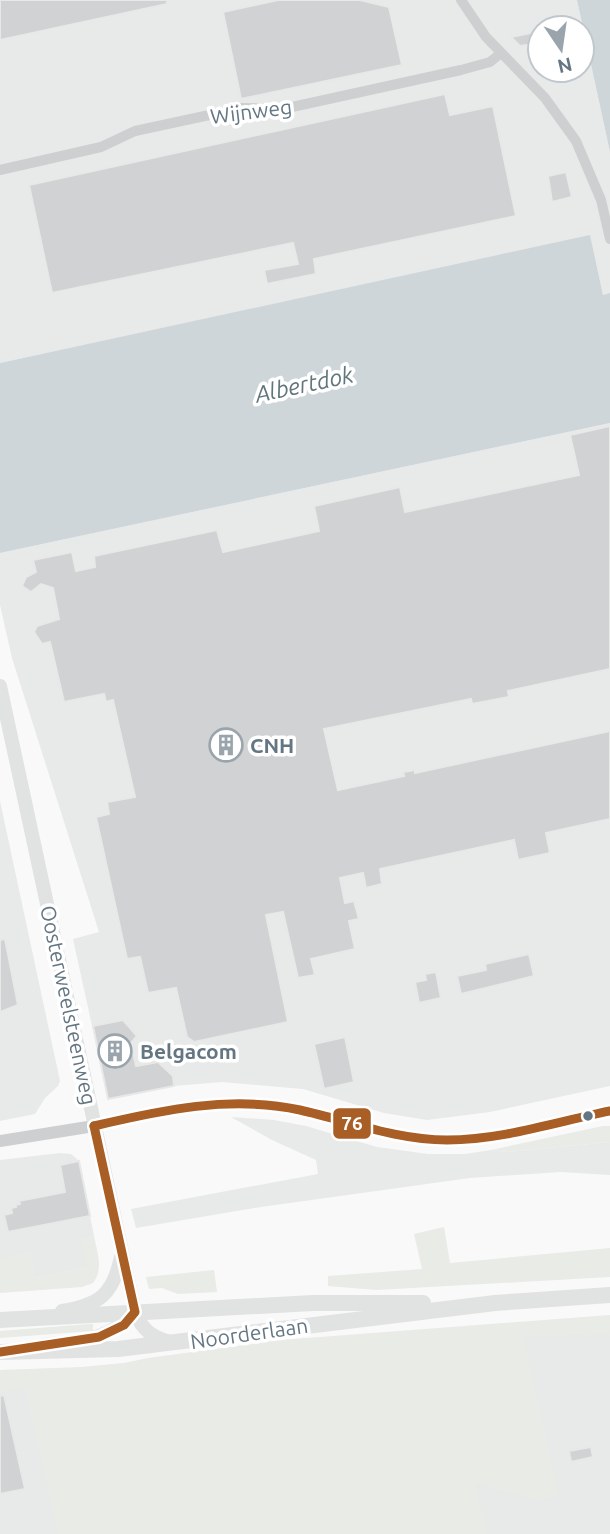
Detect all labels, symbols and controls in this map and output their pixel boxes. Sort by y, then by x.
north arrow [526,14,596,84]
text: N [555,53,574,78]
street label: Wijnweg [209,94,293,128]
water label: Albertdok [252,361,356,407]
building icon: CNH [207,726,245,764]
place label: CNH [250,733,294,757]
street label: Oosterweelsteenweg [36,903,102,1107]
building icon: Belgacom [96,1032,134,1070]
place label: Belgacom [140,1039,237,1063]
line badge: 76 [332,1107,372,1140]
unlabelled marker [581,1109,595,1123]
text: 76 [341,1112,363,1134]
street label: Noorderlaan [189,1313,309,1353]

